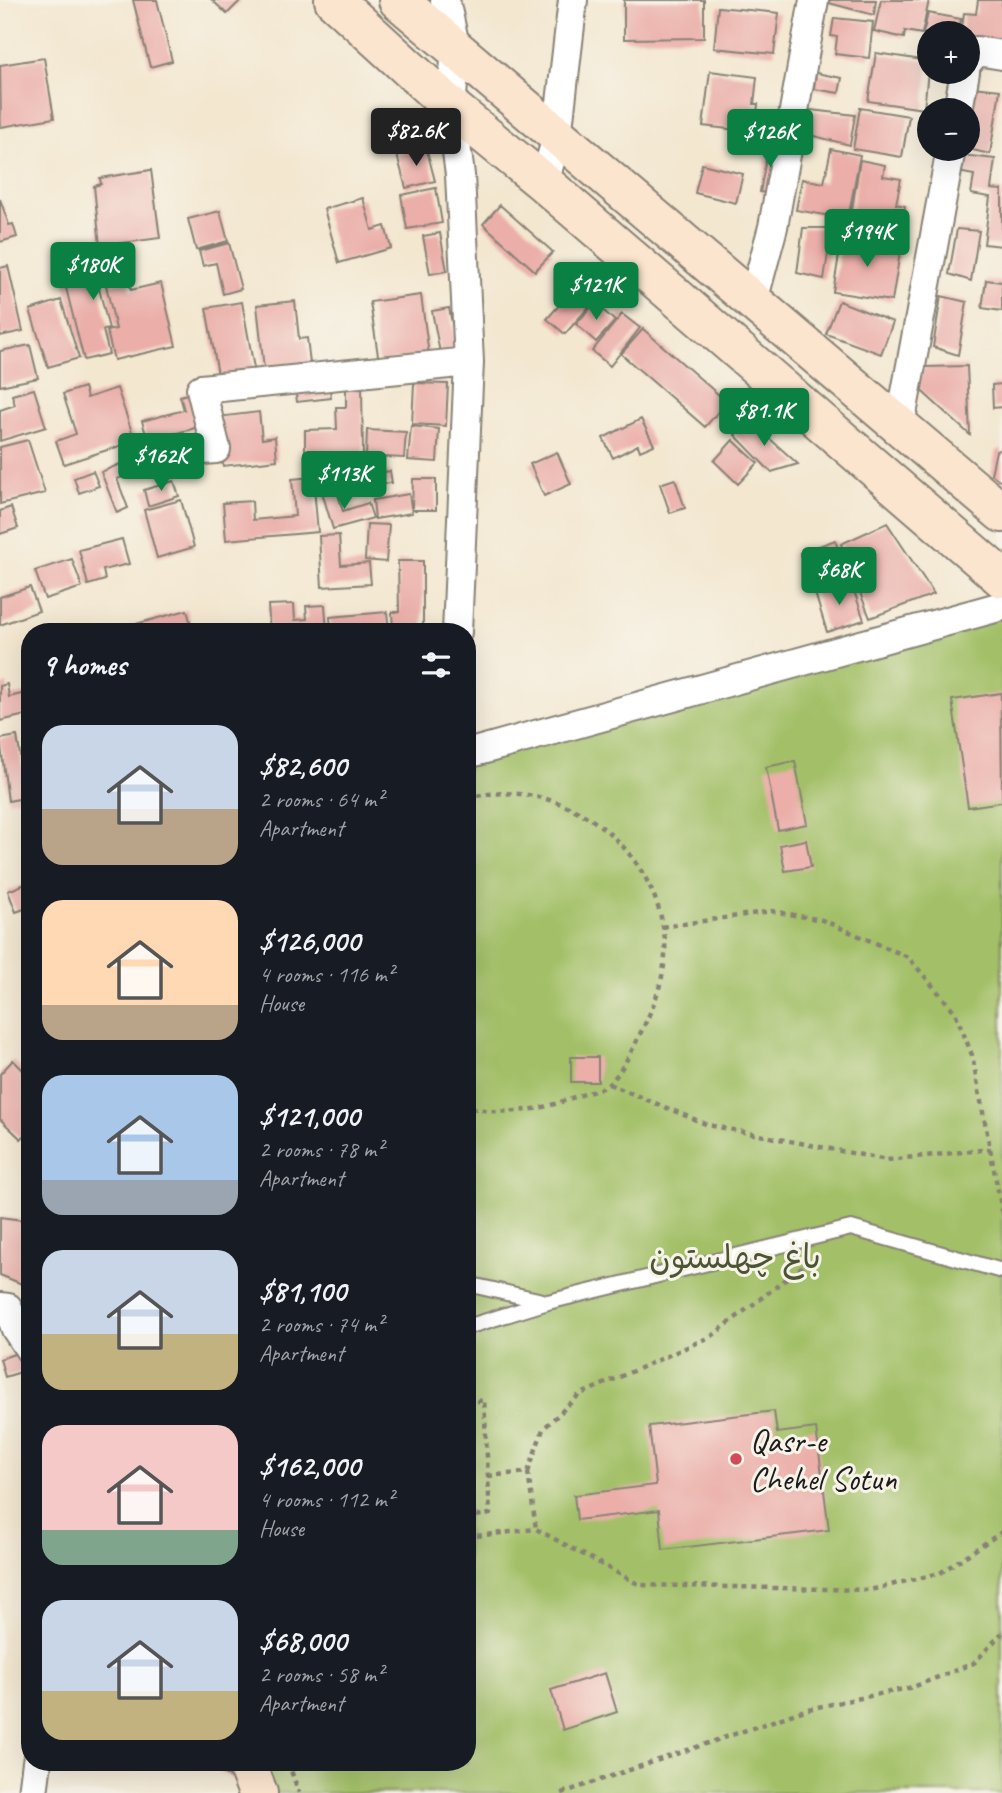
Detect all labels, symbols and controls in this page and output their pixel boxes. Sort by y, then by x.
map controls [917,21,980,161]
button: + [917,21,980,84]
button: − [917,98,980,161]
pin: $82.6K [359,108,473,168]
pin: $126K [721,110,819,169]
text: $82.6K [387,116,445,145]
text: $126K [743,117,797,146]
pin: $194K [818,210,916,269]
text: $194K [841,217,893,246]
pin: $180K [44,243,142,302]
text: $180K [66,250,120,279]
pin: $121K [547,262,645,322]
text: $121K [569,270,623,299]
pin: $81.1K [707,388,821,448]
text: $81.1K [735,396,793,425]
pin: $162K [112,434,210,493]
text: $162K [134,441,188,470]
pin: $113K [295,452,393,511]
text: $113K [317,459,371,488]
pin: $68K [798,548,880,607]
text: $68K [817,555,861,584]
text: 9 homes [42,646,126,684]
icon: filters [417,646,455,684]
text: $82,600 [259,747,347,785]
icon: home [98,753,182,837]
text: 2 rooms · 64 m² [259,785,383,814]
text: Apartment [259,814,344,843]
text: $126,000 [259,922,360,960]
icon: home [98,928,182,1012]
text: 4 rooms · 116 m² [259,960,394,989]
text: House [259,989,304,1018]
text: $121,000 [259,1097,359,1135]
icon: home [98,1103,182,1187]
text: 2 rooms · 78 m² [259,1135,383,1164]
text: Apartment [259,1164,344,1193]
park label: باغ چهلستون [649,1236,821,1280]
text: $81,100 [259,1272,346,1310]
icon: home [98,1278,182,1362]
text: 2 rooms · 74 m² [259,1310,383,1339]
text: Apartment [259,1339,344,1368]
place label: Qasr-e Chehel Sotun [750,1420,897,1500]
text: $162,000 [259,1447,360,1485]
marker: Qasr-e Chehel Sotun [728,1451,744,1467]
icon: home [98,1453,182,1537]
text: 4 rooms · 112 m² [259,1485,394,1514]
text: House [259,1514,304,1543]
text: $68,000 [259,1622,347,1660]
icon: home [98,1628,182,1712]
text: 2 rooms · 58 m² [259,1660,383,1689]
text: Apartment [259,1689,344,1718]

